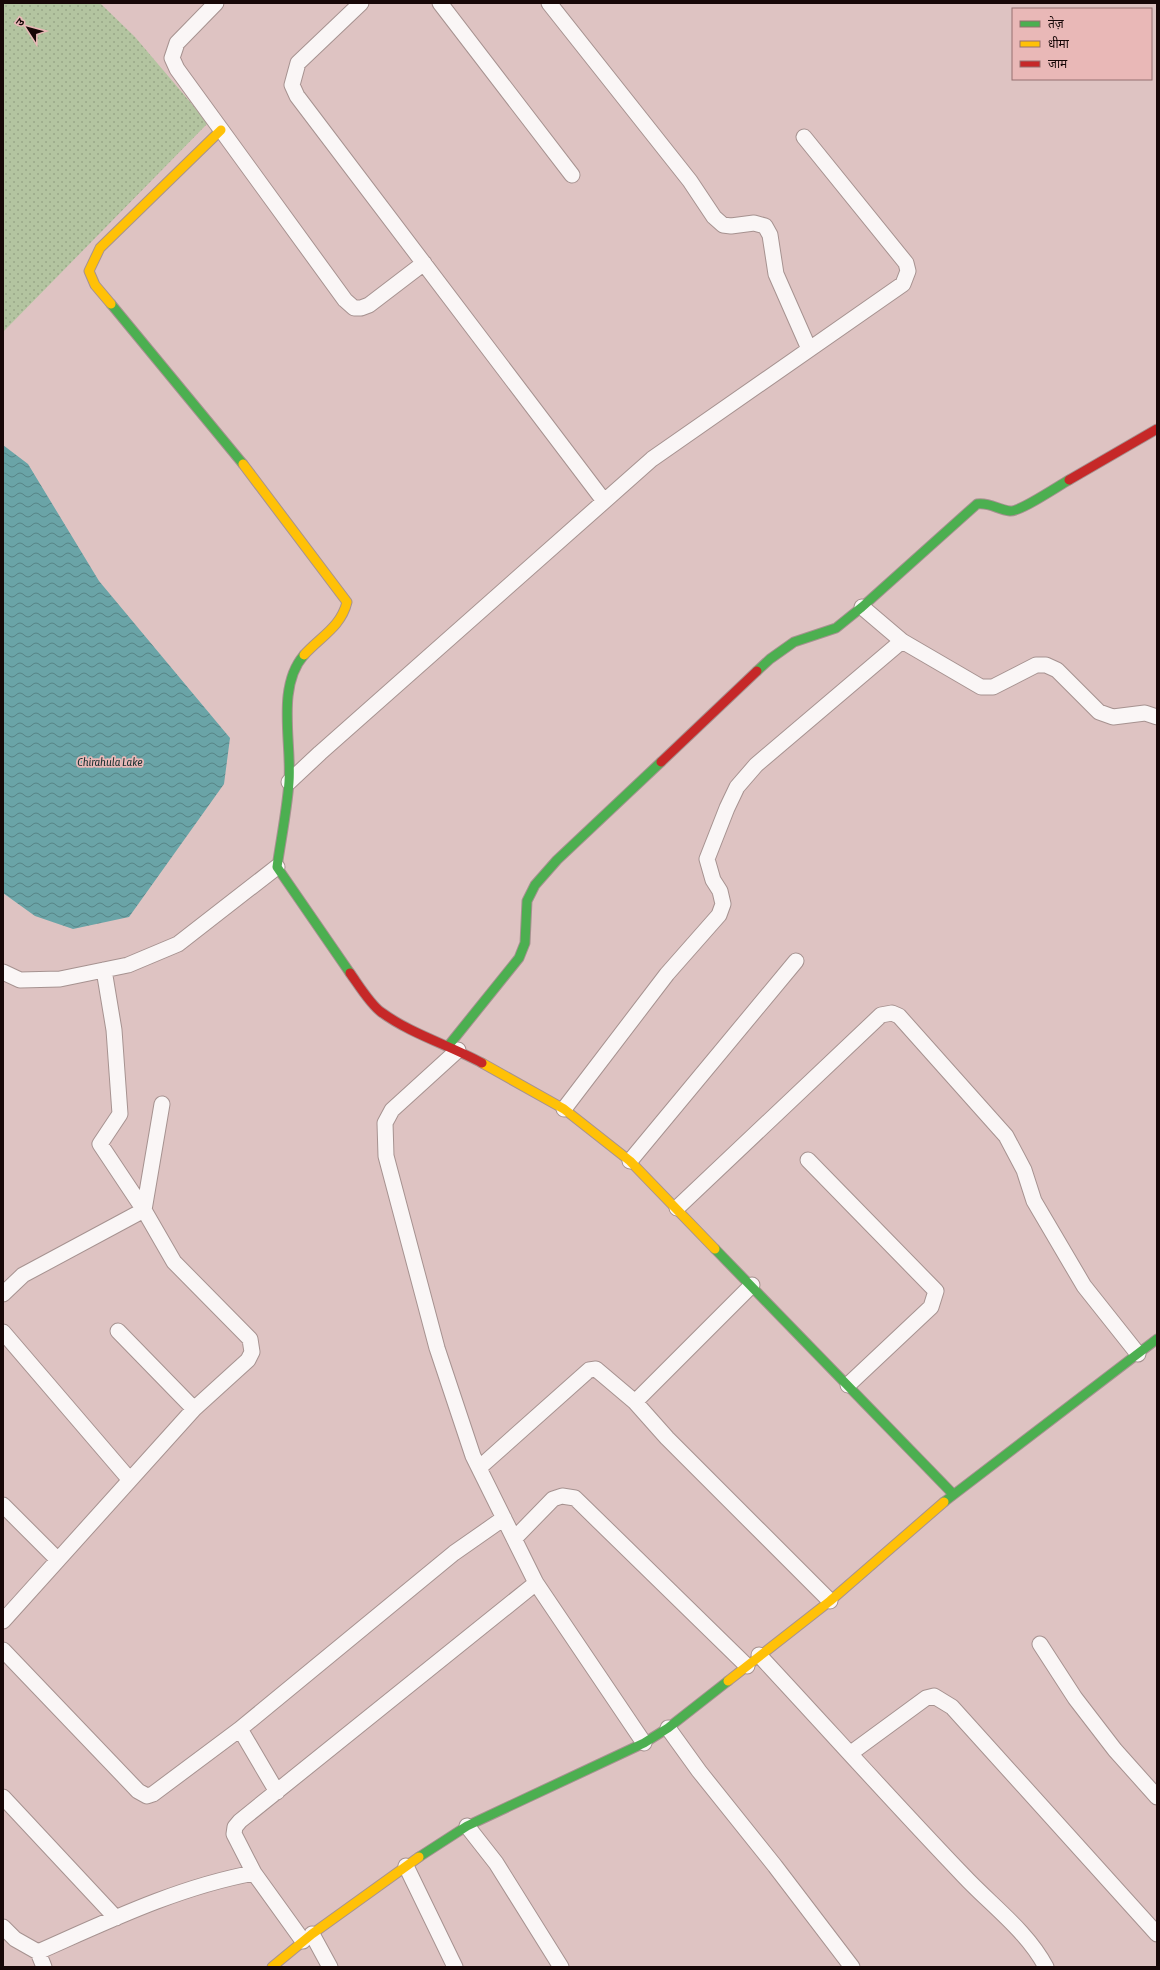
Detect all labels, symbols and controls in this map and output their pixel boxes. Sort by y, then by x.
north arrow [8,8,48,48]
legend [1012,8,1152,80]
text: उ [13,16,27,28]
text: तेज़ [1048,16,1065,31]
text: धीमा [1048,36,1070,51]
text: जाम [1048,57,1068,71]
water label: Chirahula Lake [77,755,143,769]

